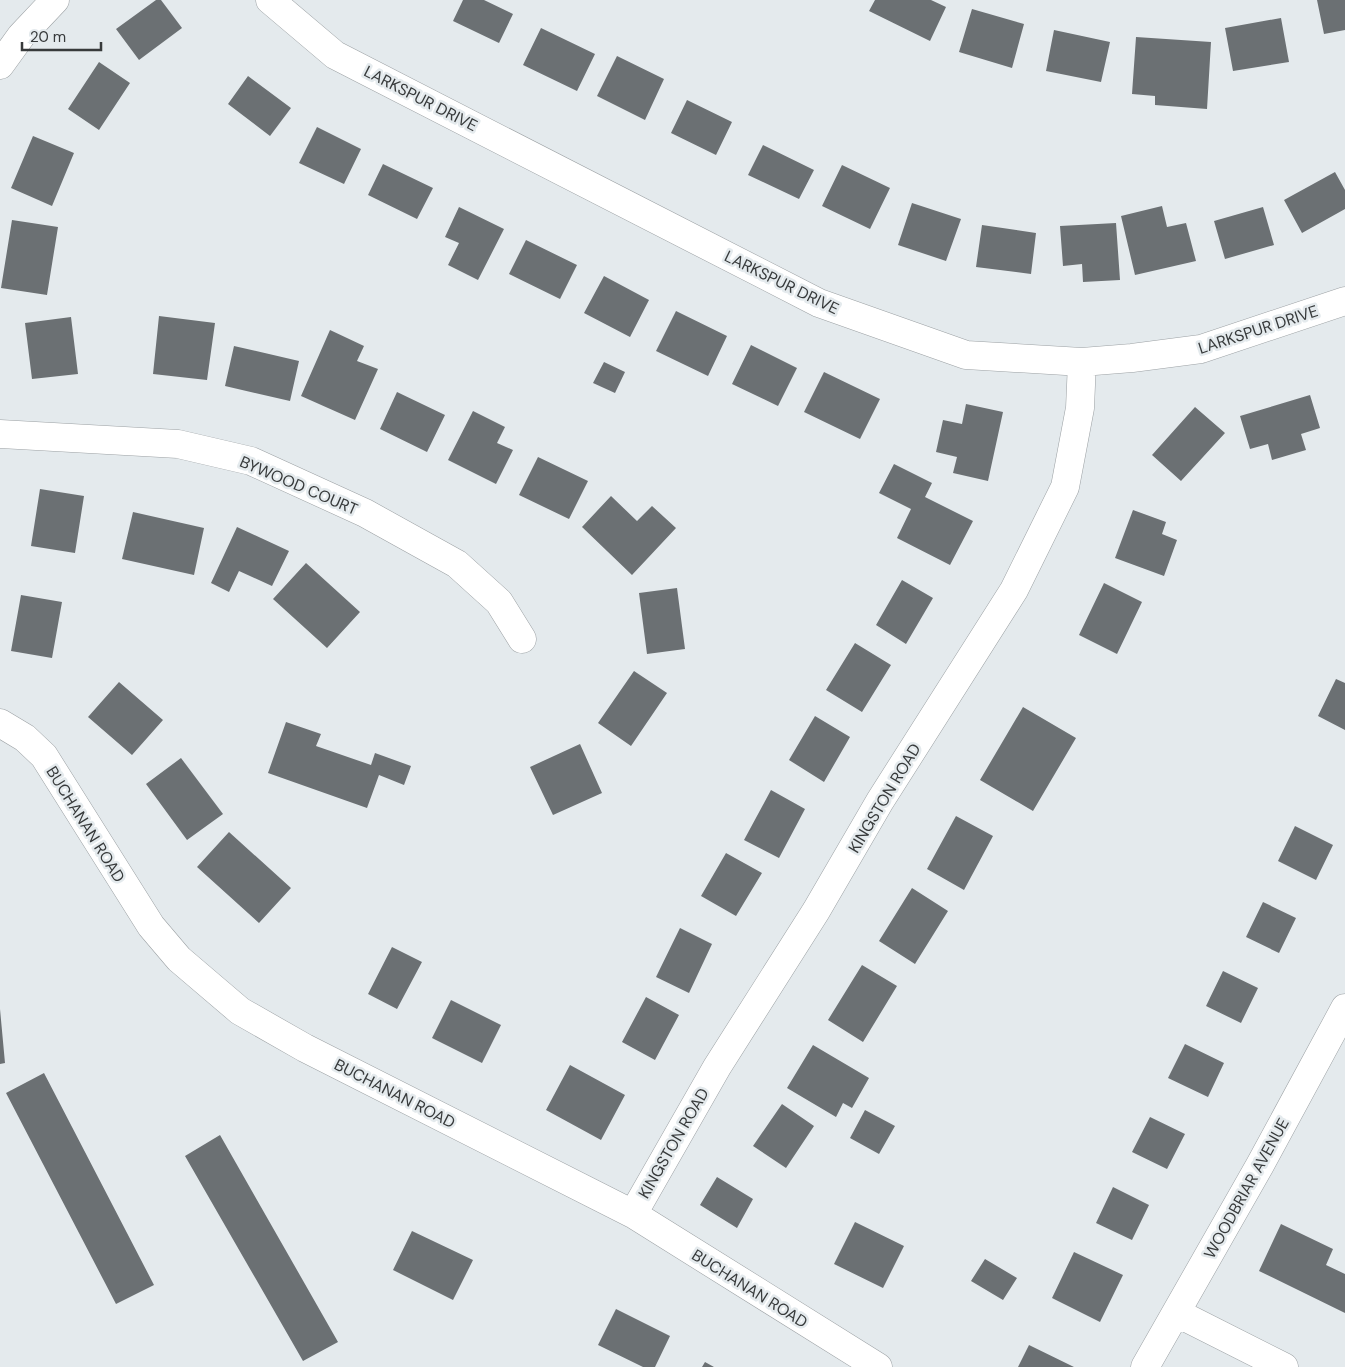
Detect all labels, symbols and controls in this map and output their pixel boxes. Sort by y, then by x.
scale bar [22,20,101,52]
text: 20 m [30,27,66,47]
street label: LARKSPUR DRIVE [360,61,481,136]
street label: LARKSPUR DRIVE [721,246,842,319]
street label: LARKSPUR DRIVE [1196,300,1321,359]
street label: BYWOOD COURT [237,451,361,520]
street label: KINGSTON ROAD [843,740,925,857]
street label: BUCHANAN ROAD [41,762,130,886]
street label: BUCHANAN ROAD [331,1054,459,1133]
street label: KINGSTON ROAD [633,1084,714,1202]
street label: WOODBRIAR AVENUE [1199,1114,1294,1262]
street label: BUCHANAN ROAD [688,1244,812,1333]

